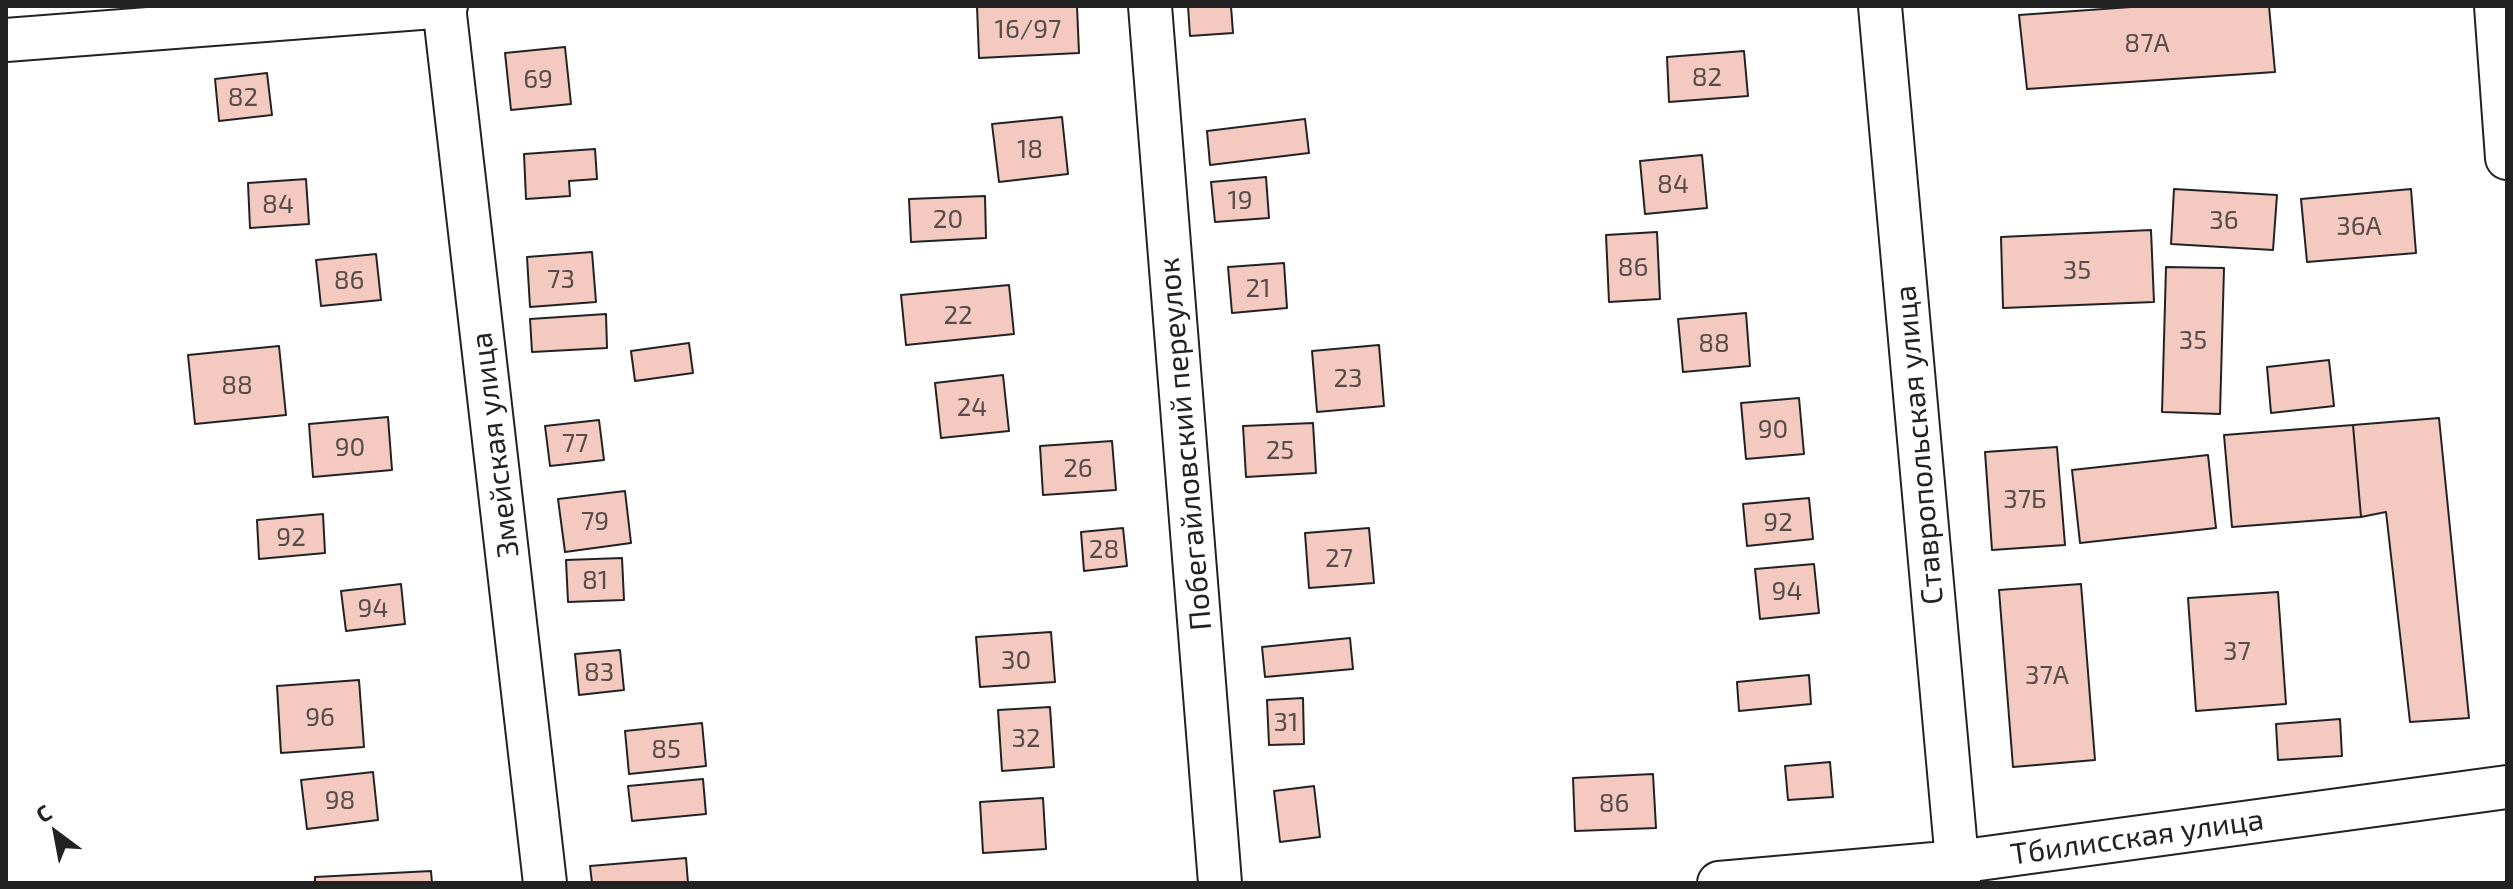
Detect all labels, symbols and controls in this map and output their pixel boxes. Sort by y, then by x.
house number: 16/97 [995,13,1061,45]
house number: 87А [2124,27,2170,59]
house number: 82 [1692,61,1722,93]
house number: 69 [523,63,553,95]
house number: 82 [228,81,258,113]
house number: 18 [1017,133,1043,165]
house number: 84 [1657,168,1689,200]
house number: 19 [1227,184,1253,216]
house number: 84 [262,188,294,220]
house number: 20 [933,203,963,235]
house number: 36 [2209,204,2239,236]
house number: 36А [2336,210,2382,242]
house number: 86 [1618,251,1648,283]
house number: 35 [2063,254,2091,286]
street label: Побегайловский переулок [1151,256,1219,632]
house number: 73 [547,263,575,295]
house number: 86 [334,264,364,296]
house number: 21 [1246,272,1270,304]
street label: Ставропольская улица [1887,284,1951,606]
house number: 22 [943,299,973,331]
house number: 35 [2179,324,2207,356]
house number: 88 [1698,327,1730,359]
street label: Змейская улица [463,330,527,560]
house number: 23 [1333,362,1363,394]
house number: 88 [221,369,253,401]
house number: 24 [957,391,987,423]
house number: 90 [1758,413,1788,445]
house number: 77 [562,427,588,459]
house number: 90 [335,431,365,463]
house number: 25 [1266,434,1294,466]
house number: 26 [1063,452,1093,484]
house number: 37Б [2003,483,2047,515]
house number: 79 [581,505,609,537]
house number: 92 [1763,506,1793,538]
house number: 92 [276,521,306,553]
house number: 28 [1089,533,1119,565]
house number: 27 [1325,542,1353,574]
house number: 81 [582,564,608,596]
house number: 94 [1772,575,1802,607]
house number: 94 [358,592,388,624]
house number: 37 [2223,635,2251,667]
house number: 30 [1001,644,1031,676]
house number: 83 [584,656,614,688]
house number: 37А [2025,659,2069,691]
house number: 96 [305,701,335,733]
house number: 31 [1274,706,1298,738]
house number: 32 [1011,722,1041,754]
house number: 85 [651,733,681,765]
house number: 98 [325,784,355,816]
house number: 86 [1599,787,1629,819]
north arrow [16,793,96,873]
text: С [31,798,56,827]
street label: Тбилисская улица [2008,801,2266,873]

